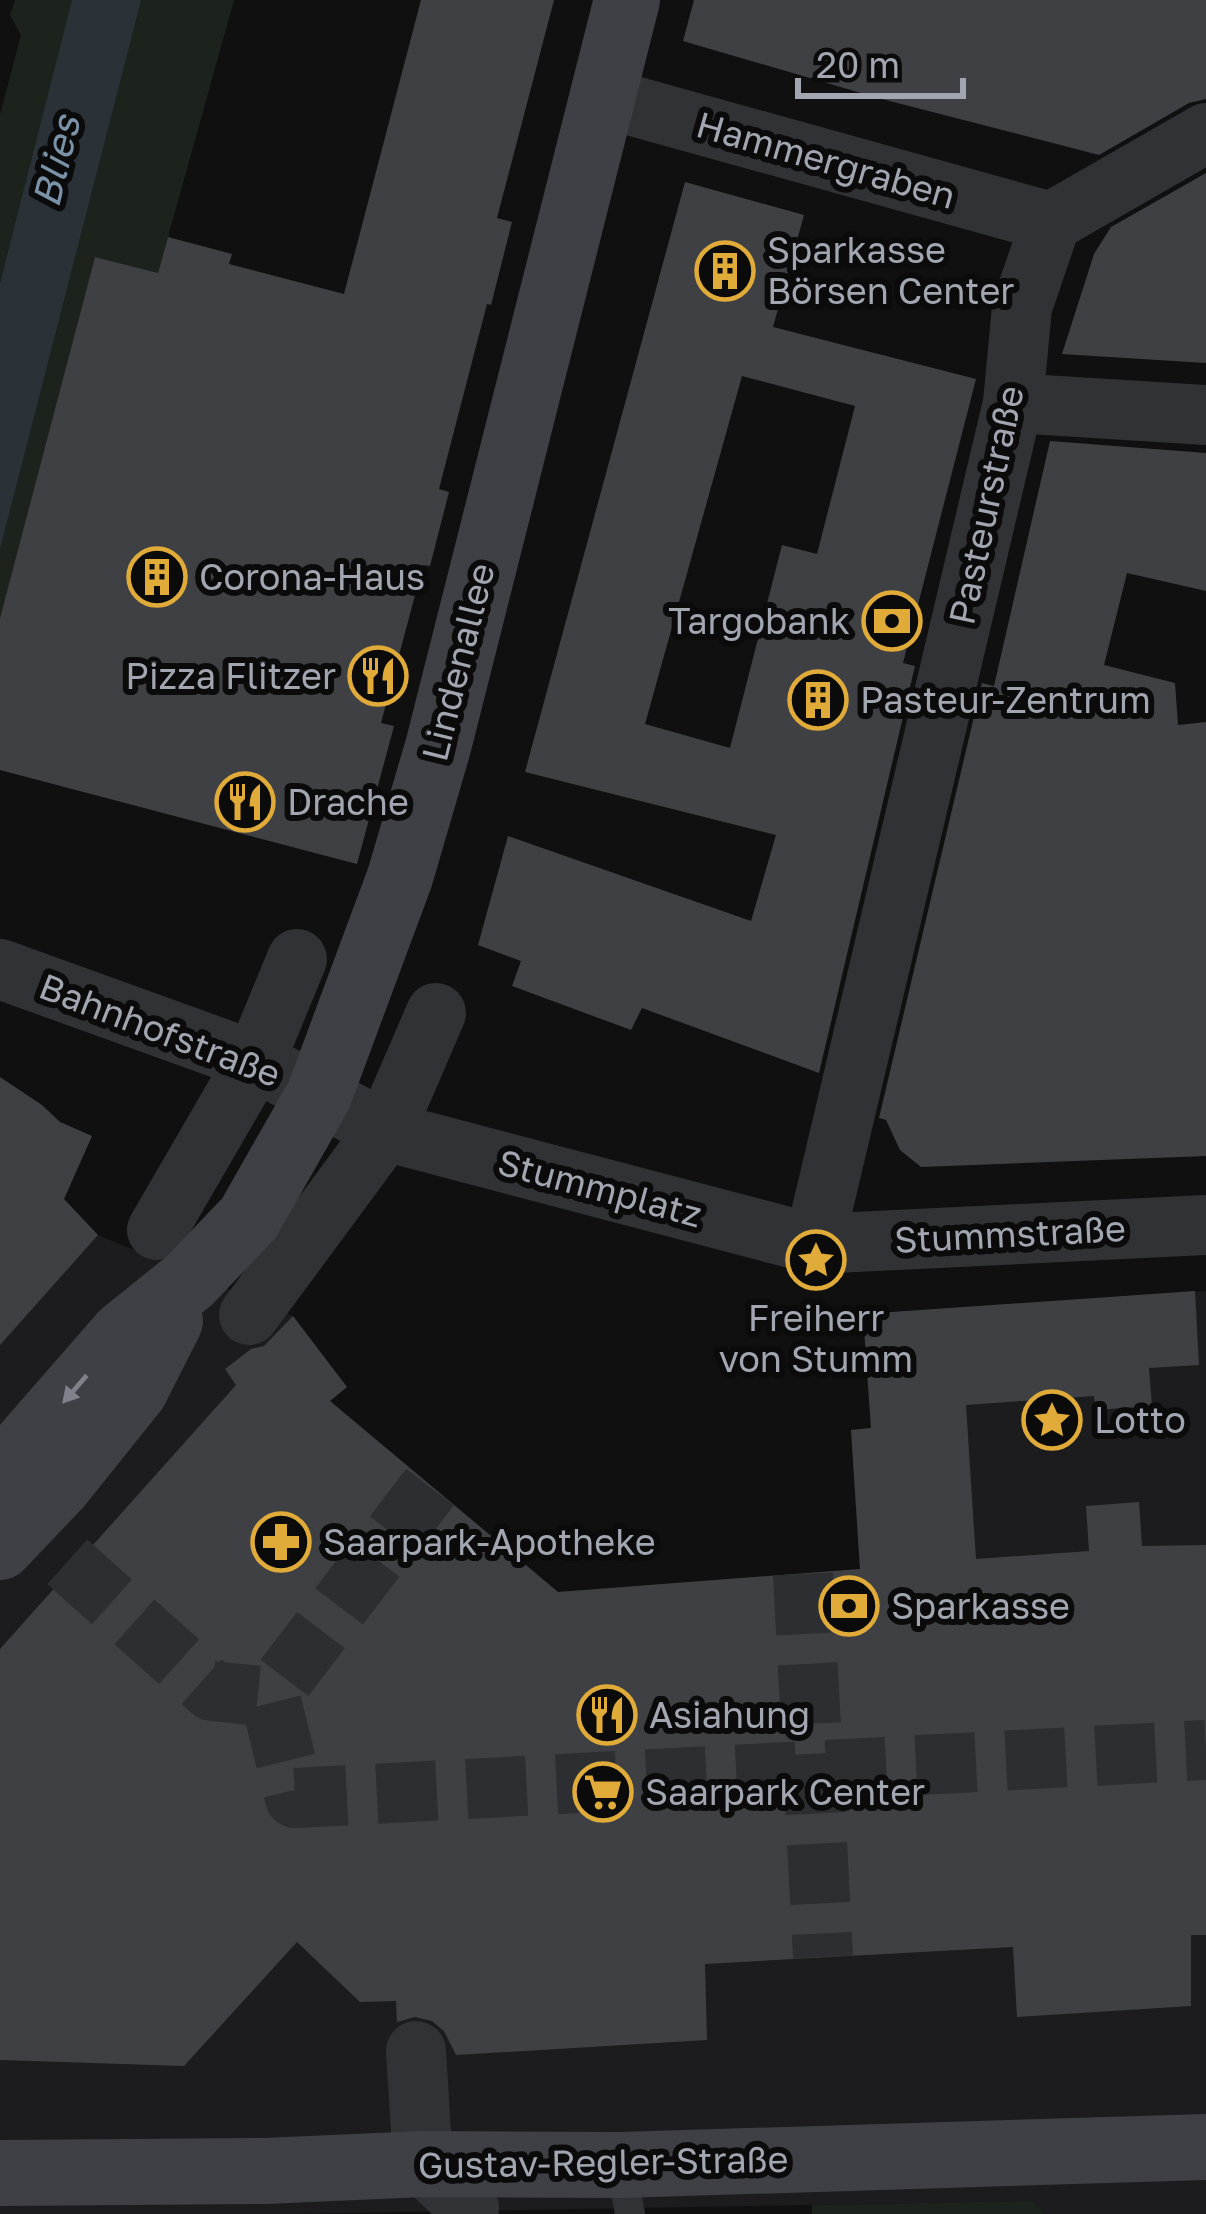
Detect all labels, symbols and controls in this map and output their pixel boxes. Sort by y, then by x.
scale bar [798,24,963,98]
text: 20 m [816,43,900,86]
street label: Hammergraben [692,102,961,217]
water label: Blies [22,109,90,211]
place label: Sparkasse Börsen Center [767,228,1014,312]
building icon: Sparkasse Börsen Center [694,240,756,302]
street label: Pasteurstraße [939,382,1032,628]
building icon: Corona-Haus [126,546,188,608]
place label: Corona-Haus [199,555,425,598]
street label: Lindenallee [412,559,503,765]
bank icon: Targobank [861,590,923,652]
place label: Targobank [668,599,850,642]
restaurant icon: Pizza Flitzer [347,645,409,707]
place label: Pizza Flitzer [125,654,336,697]
building icon: Pasteur-Zentrum [787,669,849,731]
place label: Pasteur-Zentrum [860,678,1151,721]
restaurant icon: Drache [214,771,276,833]
place label: Drache [287,780,409,823]
street label: Bahnhofstraße [34,964,287,1095]
street label: Stummplatz [493,1140,707,1235]
street label: Stummstraße [893,1206,1127,1261]
place icon: Freiherr von Stumm [785,1229,847,1291]
place label: Freiherr von Stumm [719,1296,913,1380]
one-way arrow [62,1374,89,1404]
place icon: Lotto [1021,1389,1083,1451]
place label: Lotto [1094,1398,1186,1441]
pharmacy icon: Saarpark-Apotheke [250,1511,312,1573]
place label: Saarpark-Apotheke [323,1520,656,1563]
bank icon: Sparkasse [818,1575,880,1637]
place label: Sparkasse [891,1584,1070,1627]
restaurant icon: Asiahung [576,1684,638,1746]
place label: Asiahung [649,1693,810,1736]
supermarket icon: Saarpark Center [572,1761,634,1823]
place label: Saarpark Center [645,1770,925,1813]
street label: Gustav-Regler-Straße [417,2137,789,2186]

